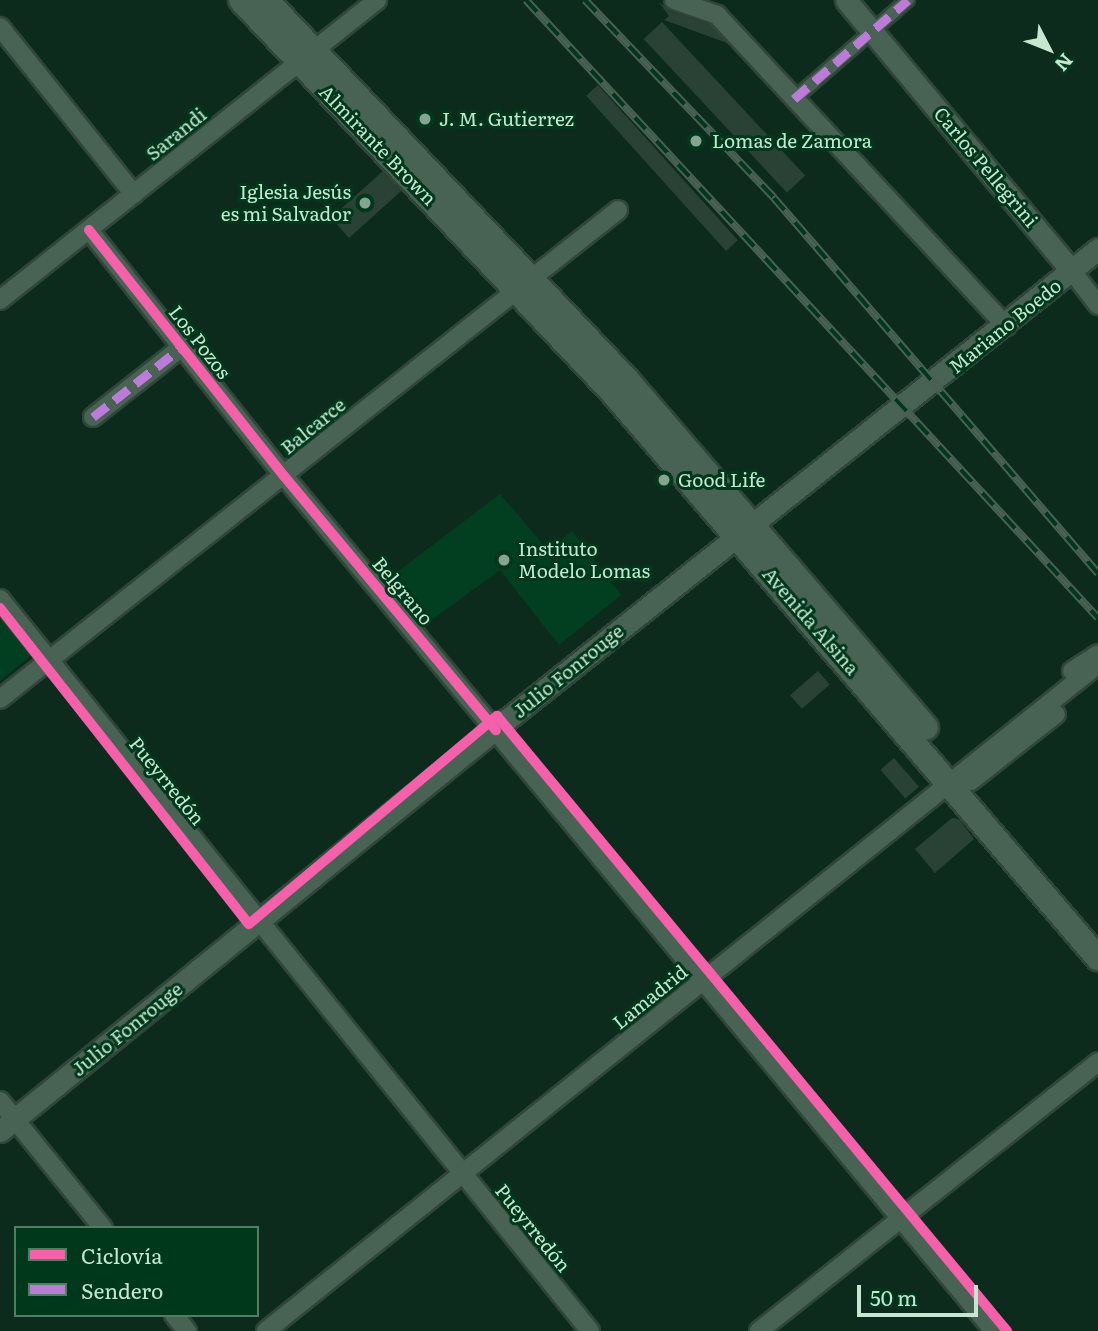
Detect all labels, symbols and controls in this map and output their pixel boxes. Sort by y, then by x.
north arrow [1014,14,1084,84]
text: N [1049,48,1080,78]
street label: Almirante Brown [315,80,441,210]
street label: Carlos Pellegrini [929,102,1043,232]
street label: Sarandi [141,103,211,165]
place label: J. M. Gutierrez [439,108,574,130]
marker: J. M. Gutierrez [417,111,433,127]
place label: Lomas de Zamora [712,130,872,152]
marker: Lomas de Zamora [686,131,706,151]
place label: Iglesia Jesús es mi Salvador [221,181,351,225]
marker: Iglesia Jesús es mi Salvador [357,195,373,211]
street label: Mariano Boedo [944,274,1066,378]
street label: Los Pozos [164,301,236,383]
street label: Balcarce [276,393,350,459]
place label: Good Life [678,469,765,491]
marker: Good Life [656,472,672,488]
place label: Instituto Modelo Lomas [518,538,650,582]
street label: Belgrano [368,552,438,630]
marker: Instituto Modelo Lomas [496,552,512,568]
street label: Avenida Alsina [758,562,864,680]
street label: Julio Fonrouge [508,619,628,723]
street label: Pueyrredón [125,732,209,830]
street label: Lamadrid [608,960,692,1034]
street label: Julio Fonrouge [67,977,187,1081]
street label: Pueyrredón [491,1179,575,1277]
legend [14,1226,259,1317]
text: Ciclovía [81,1239,163,1270]
scale bar [860,1272,981,1316]
text: Sendero [81,1274,163,1305]
text: 50 m [870,1281,917,1312]

